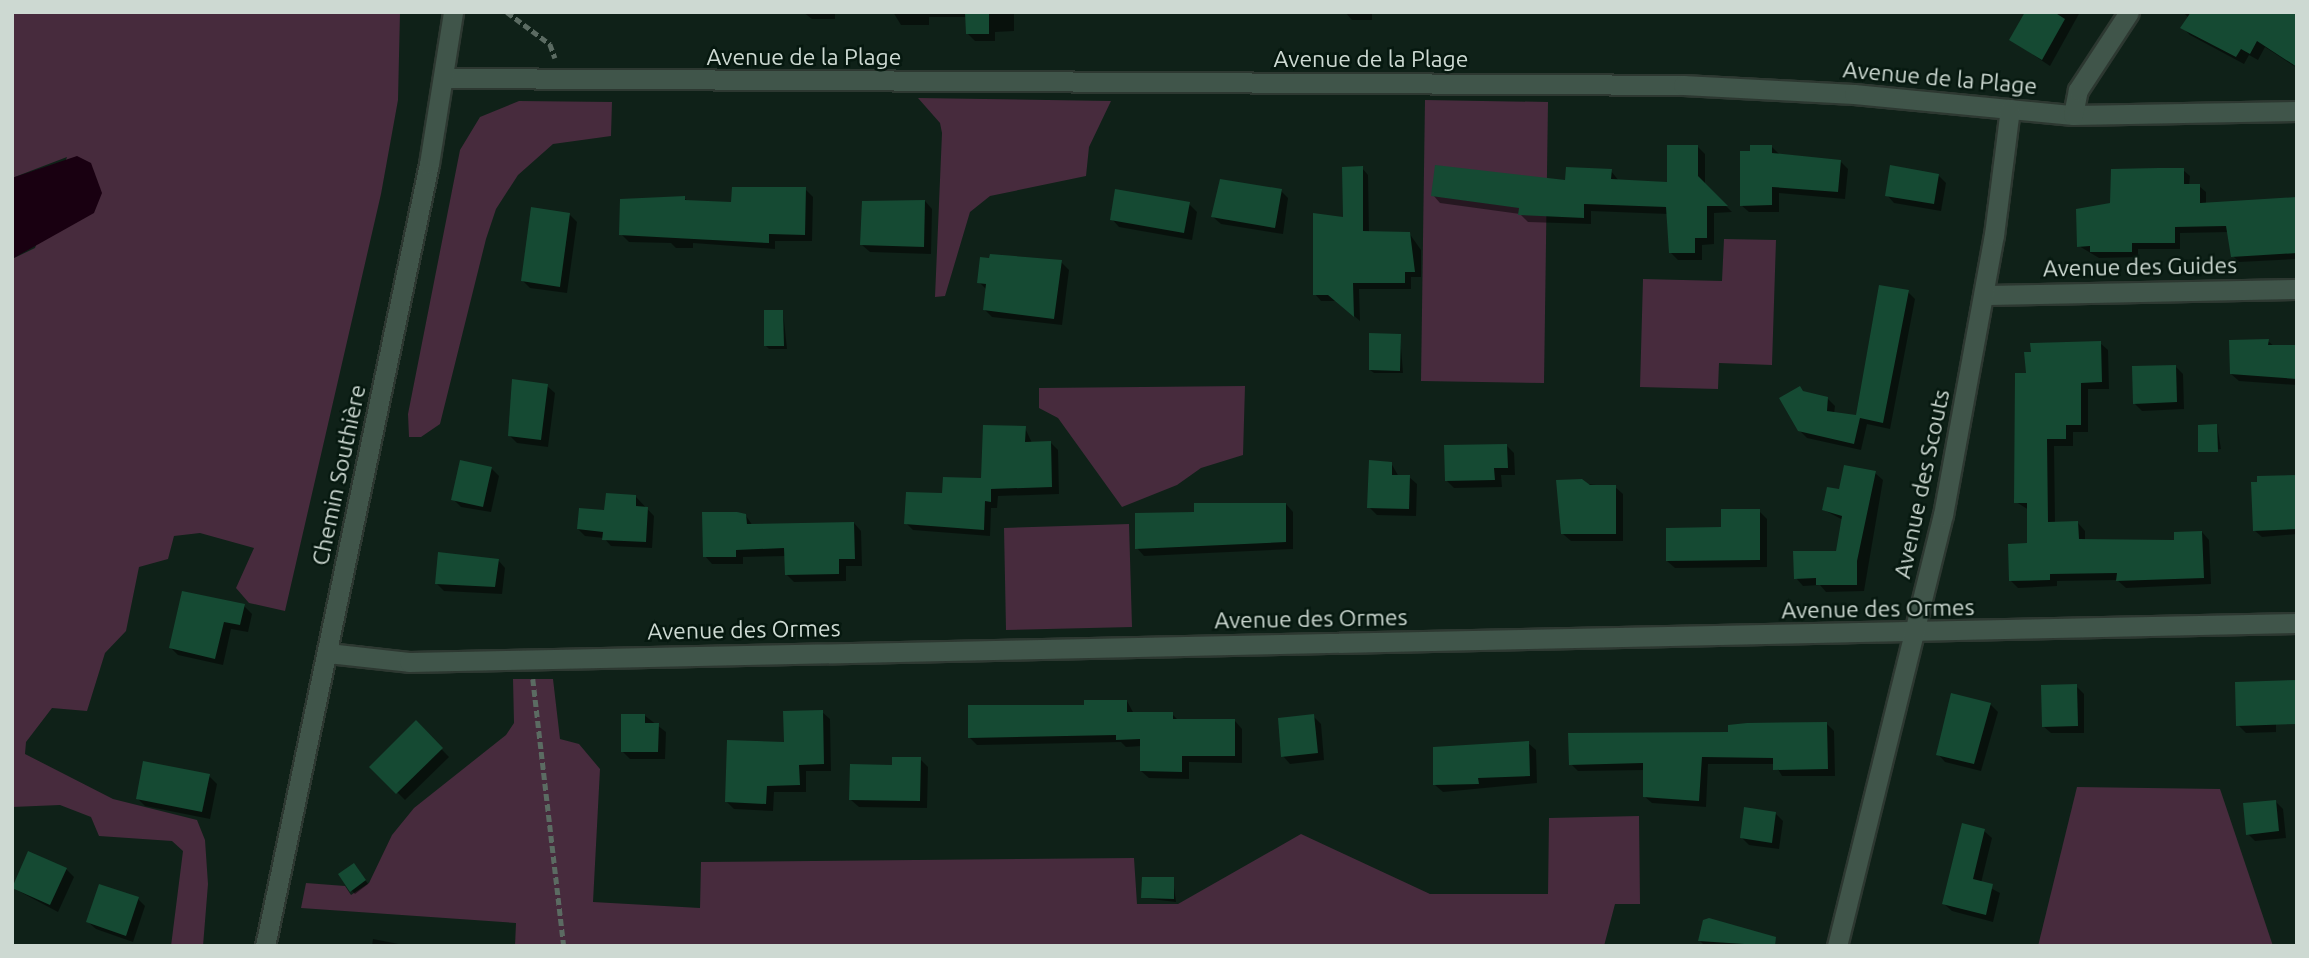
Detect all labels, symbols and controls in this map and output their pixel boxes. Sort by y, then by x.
street label: Avenue de la Plage [707,43,901,71]
street label: Avenue de la Plage [1274,45,1468,73]
street label: Avenue de la Plage [1842,56,2038,100]
street label: Avenue des Guides [2043,252,2237,282]
street label: Chemin Southière [306,382,372,568]
street label: Avenue des Scouts [1888,387,1956,581]
street label: Avenue des Ormes [1781,594,1975,624]
street label: Avenue des Ormes [1214,604,1408,634]
street label: Avenue des Ormes [647,615,841,645]

